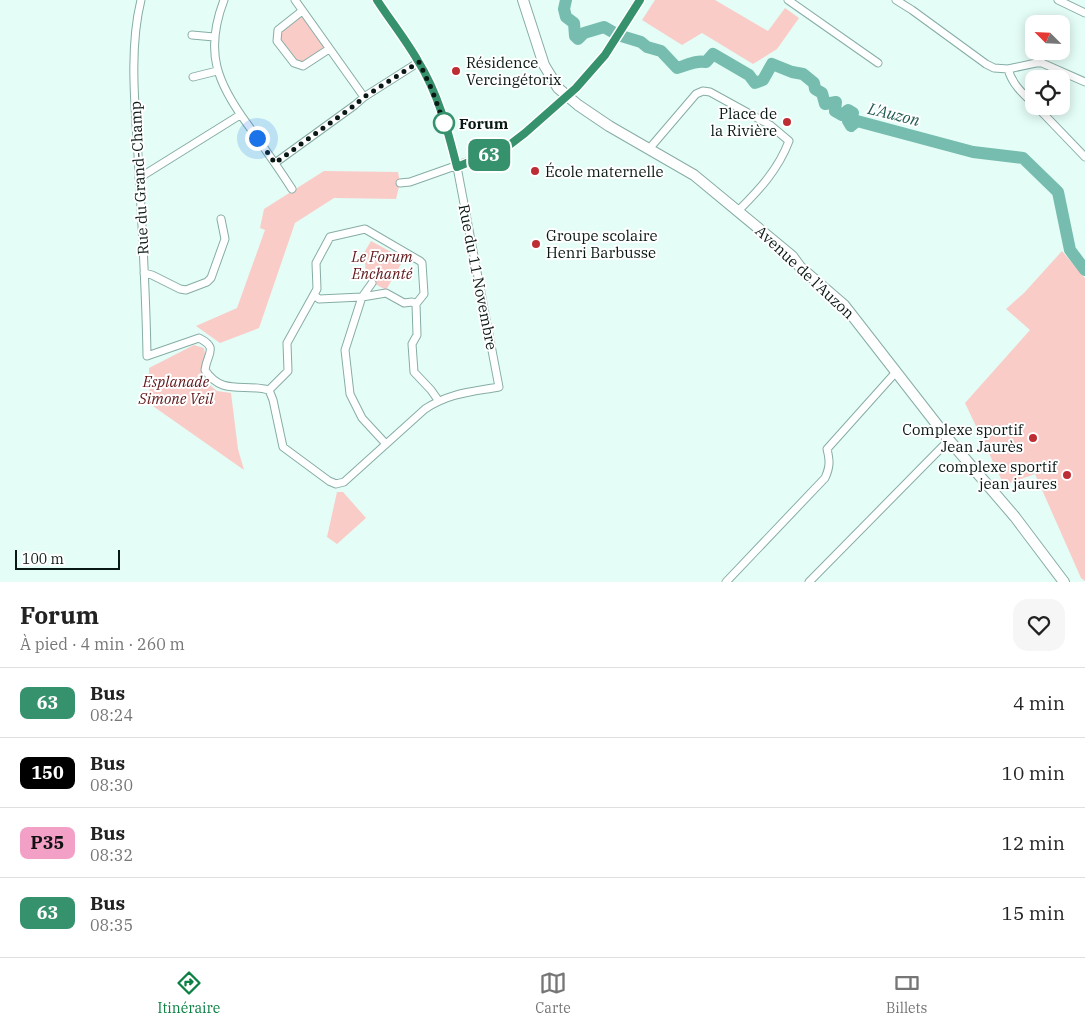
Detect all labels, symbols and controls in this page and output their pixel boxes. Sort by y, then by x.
north arrow [1025,15,1070,60]
map controls [1025,15,1070,115]
place label: Résidence Vercingétorix [466,53,562,89]
marker: Résidence Vercingétorix [450,65,462,77]
button: locate [1025,70,1070,115]
water label: L'Auzon [865,98,922,130]
street label: Rue du Grand-Champ [125,101,153,255]
place label: Place de la Rivière [711,104,777,140]
marker: Forum [433,112,455,134]
place label: Forum [459,114,509,133]
marker: Place de la Rivière [781,116,793,128]
your location [245,126,270,151]
line badge: 63 [466,139,512,171]
text: 63 [478,143,500,166]
place label: École maternelle [545,162,664,181]
marker: École maternelle [529,165,541,177]
street label: Rue du 11 Novembre [455,203,501,351]
street label: Avenue de l'Auzon [752,221,859,323]
place label: Groupe scolaire Henri Barbusse [546,226,658,262]
marker: Groupe scolaire Henri Barbusse [530,238,542,250]
park label: Le Forum Enchanté [350,247,413,283]
park label: Esplanade Simone Veil [138,372,214,408]
place label: Complexe sportif Jean Jaurès [902,420,1024,456]
marker: Complexe sportif Jean Jaurès [1027,432,1039,444]
place label: complexe sportif jean jaures [938,457,1058,493]
marker: complexe sportif jean jaures [1061,469,1073,481]
scale bar [15,547,120,570]
text: 100 m [22,550,64,568]
text: Forum [20,599,99,631]
button: heart [1013,599,1065,651]
text: À pied · 4 min · 260 m [20,634,185,654]
text: Bus [90,681,125,705]
text: 63 [37,691,58,714]
text: 4 min [1013,691,1065,715]
text: 08:24 [90,705,133,725]
text: Bus [90,751,125,775]
text: 150 [31,761,64,784]
text: 10 min [1002,761,1065,785]
text: 08:30 [90,775,133,795]
text: Bus [90,821,125,845]
text: P35 [31,831,64,854]
text: 12 min [1002,831,1065,855]
text: 08:32 [90,845,133,865]
text: Bus [90,891,125,915]
text: 63 [37,901,58,924]
text: 15 min [1002,901,1065,925]
text: 08:35 [90,915,133,935]
tab: Itinéraire [158,969,220,1017]
tab: Carte [535,969,571,1017]
tab: Billets [886,969,927,1017]

